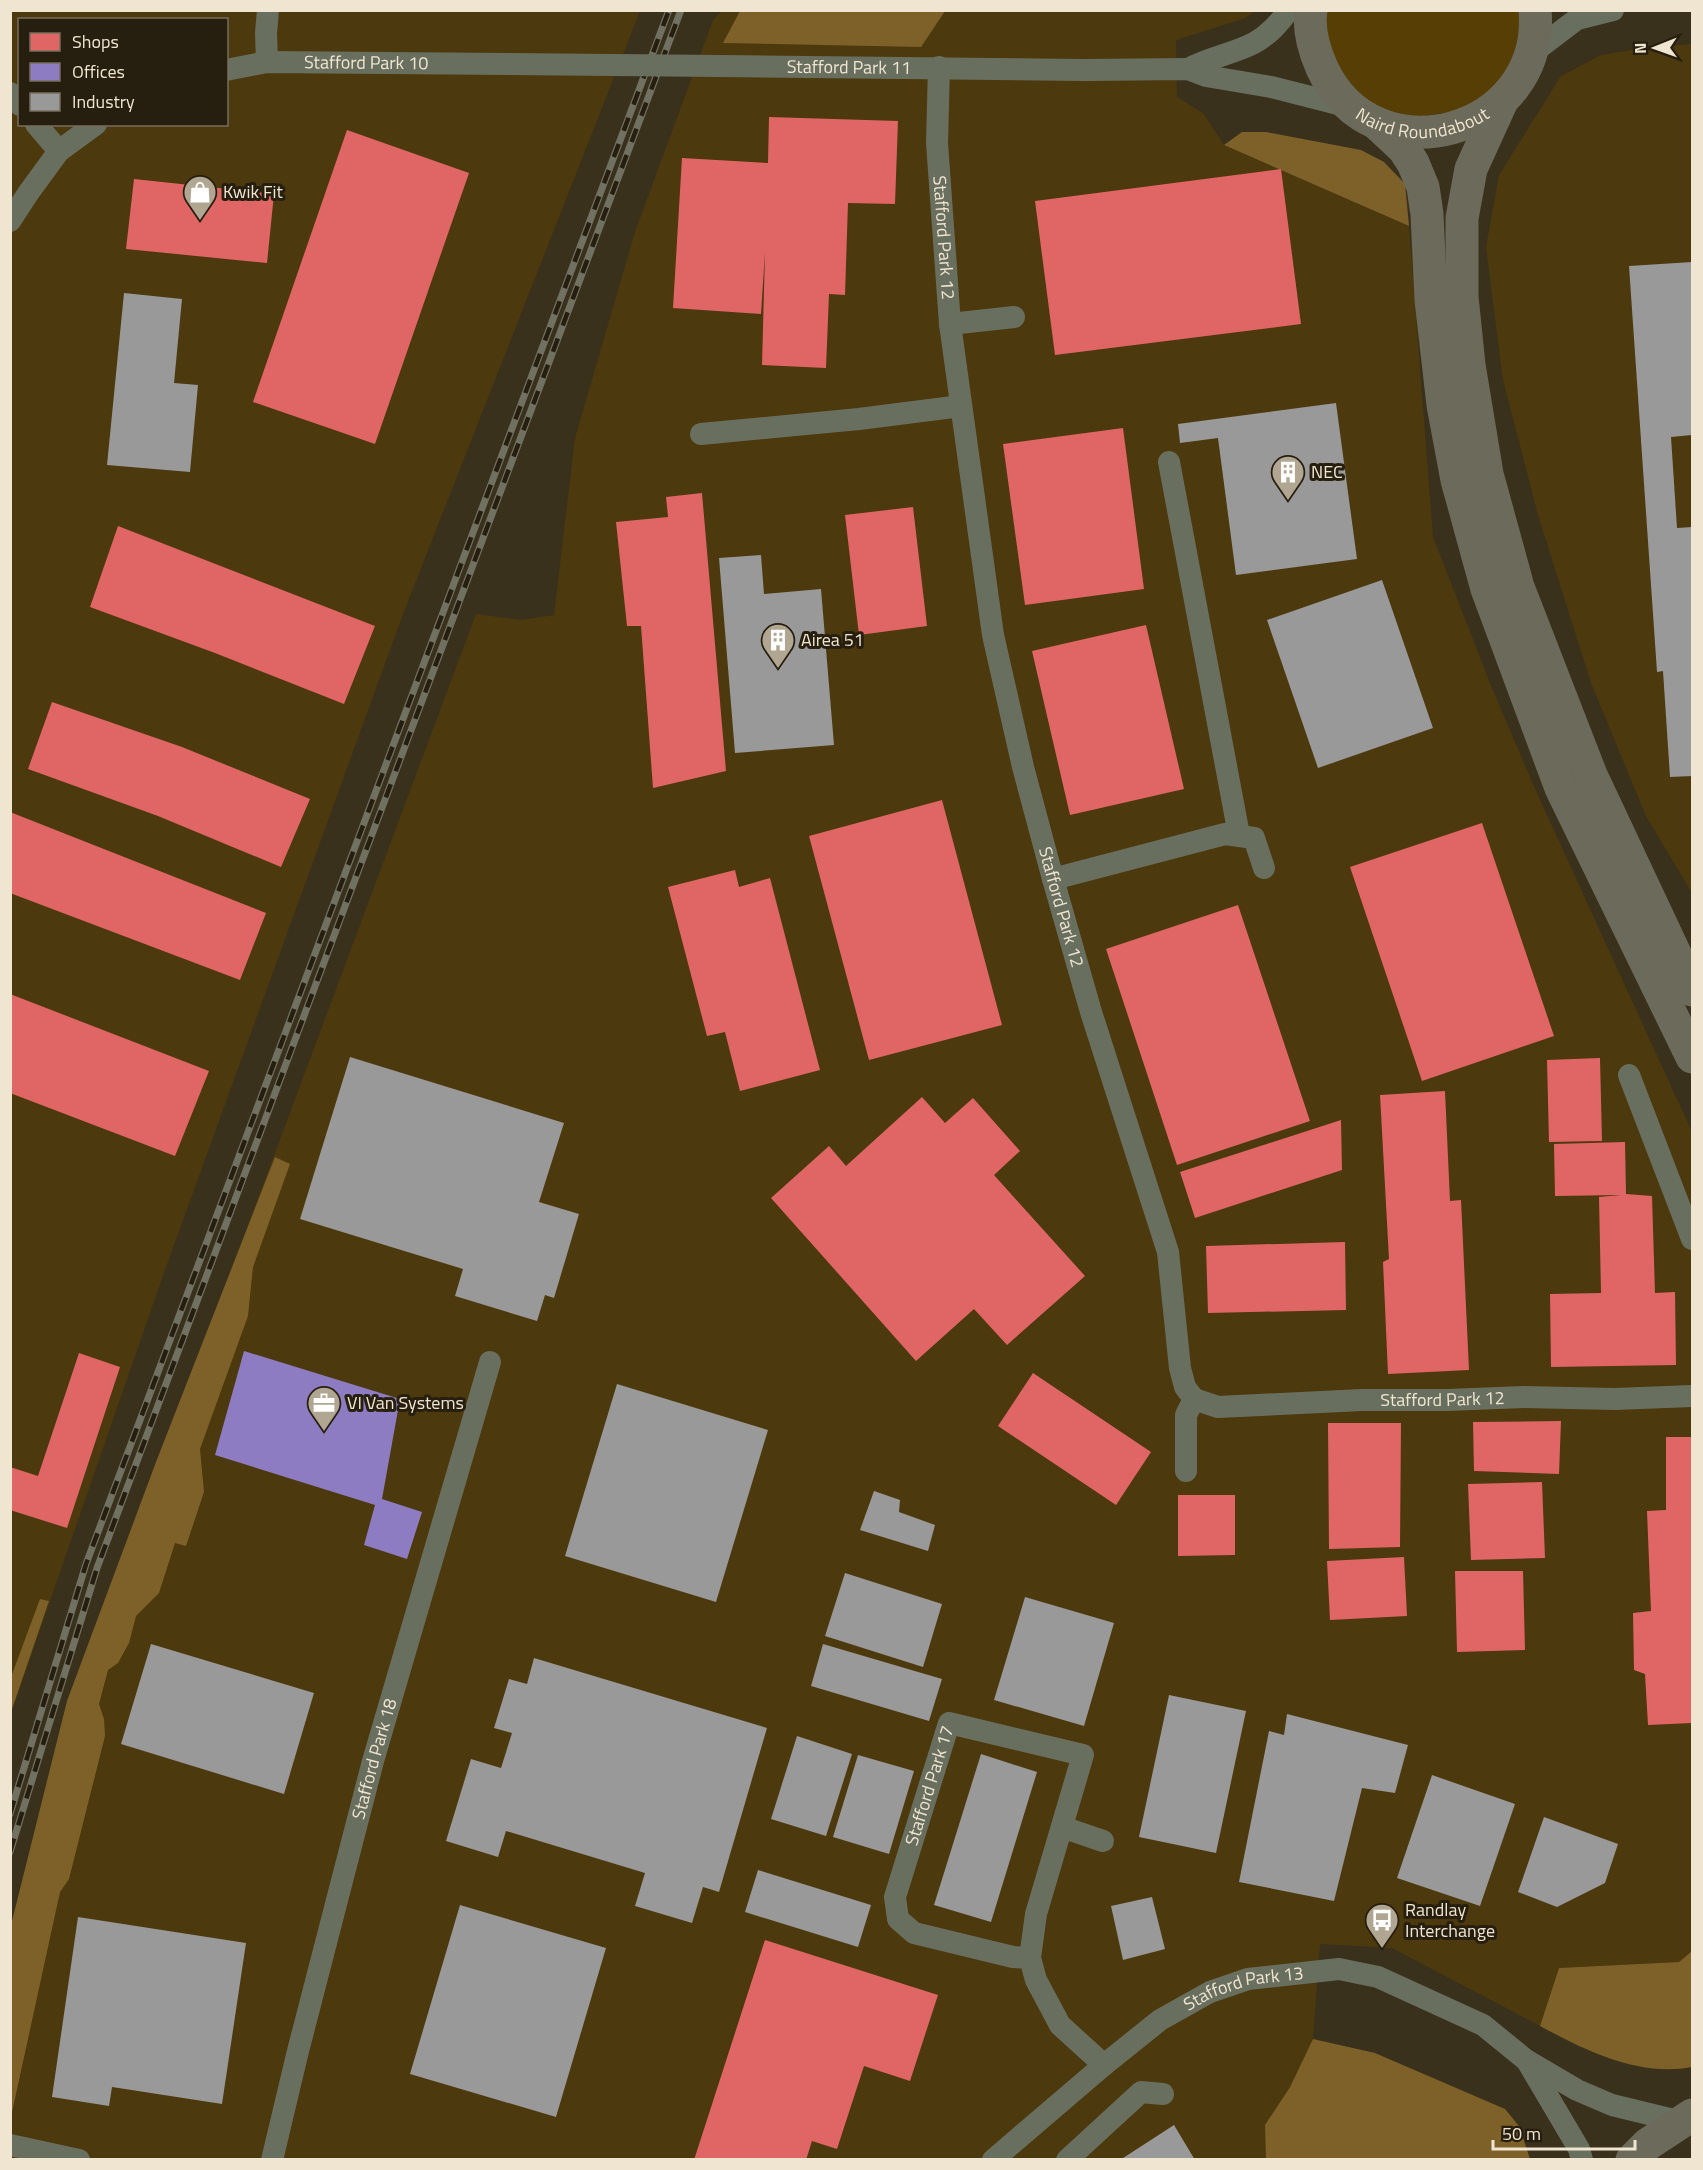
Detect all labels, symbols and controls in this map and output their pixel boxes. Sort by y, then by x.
legend [18,18,228,126]
north arrow [1625,18,1685,78]
text: Shops [72,28,119,55]
text: N [1628,43,1652,54]
street label: Stafford Park 10 [304,48,429,76]
street label: Stafford Park 11 [787,53,911,81]
text: Offices [72,58,125,85]
text: Industry [72,88,135,115]
street label: Naird Roundabout [1354,96,1492,118]
text: Naird Roundabout [1350,100,1495,145]
shop icon: Kwik Fit [182,174,218,221]
street label: Stafford Park 12 [926,175,962,301]
place label: Kwik Fit [223,178,283,205]
building icon: NEC [1270,454,1306,501]
place label: NEC [1311,458,1343,485]
building icon: Airea 51 [760,622,796,669]
place label: Airea 51 [801,626,864,653]
street label: Stafford Park 12 [1032,844,1092,970]
street label: Stafford Park 12 [1380,1384,1505,1413]
office icon: VI Van Systems [306,1385,342,1432]
place label: VI Van Systems [347,1389,464,1416]
street label: Stafford Park 18 [344,1695,404,1822]
street label: Stafford Park 17 [898,1722,960,1849]
place label: Randlay Interchange [1405,1896,1495,1944]
bus stop icon: Randlay Interchange [1364,1902,1400,1949]
street label: Stafford Park 13 [1178,1959,1305,2017]
scale bar [1493,2113,1636,2151]
text: 50 m [1502,2120,1541,2147]

